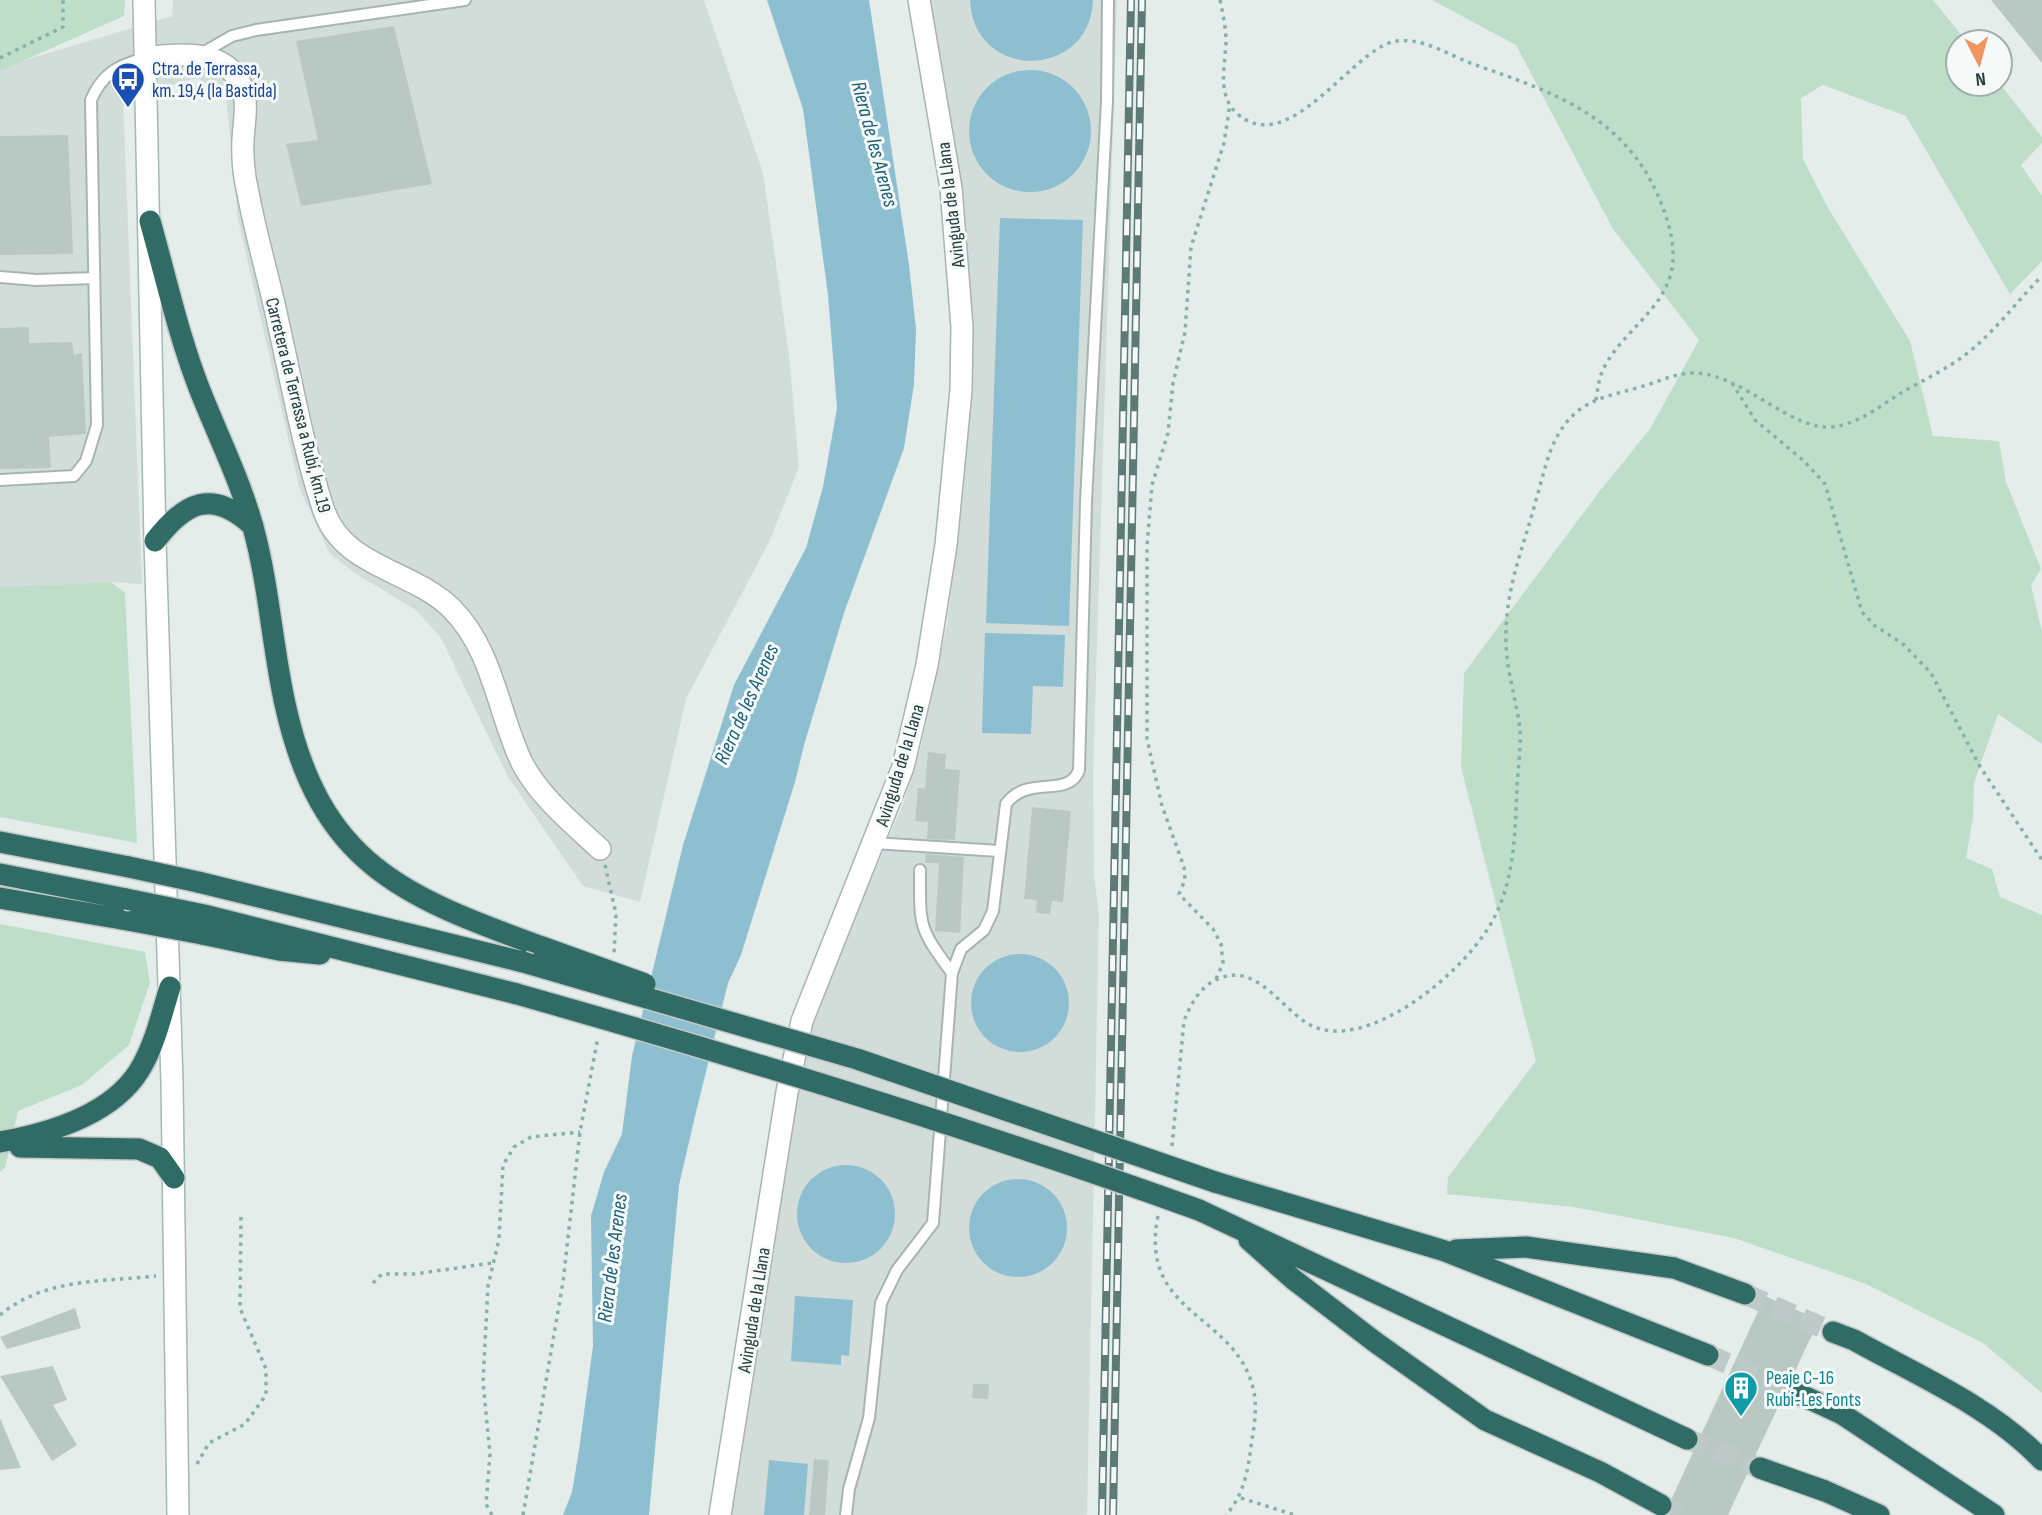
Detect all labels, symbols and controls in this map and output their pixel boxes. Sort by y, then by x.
north arrow [1944,28,2014,98]
place label: Ctra. de Terrassa, km. 19,4 (la Bastida) [152,58,277,103]
bus stop icon: Ctra. de Terrassa, km. 19,4 (la Bastida) [109,60,147,109]
text: N [1974,66,1987,90]
water label: Riera de les Arenes [846,79,903,210]
street label: Avinguda de la Llana [932,141,971,270]
street label: Carretera de Terrassa a Rubí, km.19 [260,295,335,515]
water label: Riera de les Arenes [709,640,784,768]
street label: Avinguda de la Llana [871,702,930,830]
water label: Riera de les Arenes [592,1192,633,1324]
street label: Avinguda de la Llana [733,1246,776,1375]
place label: Peaje C-16 Rubí-Les Fonts [1766,1367,1861,1412]
building icon: Peaje C-16 Rubí-Les Fonts [1722,1369,1760,1418]

